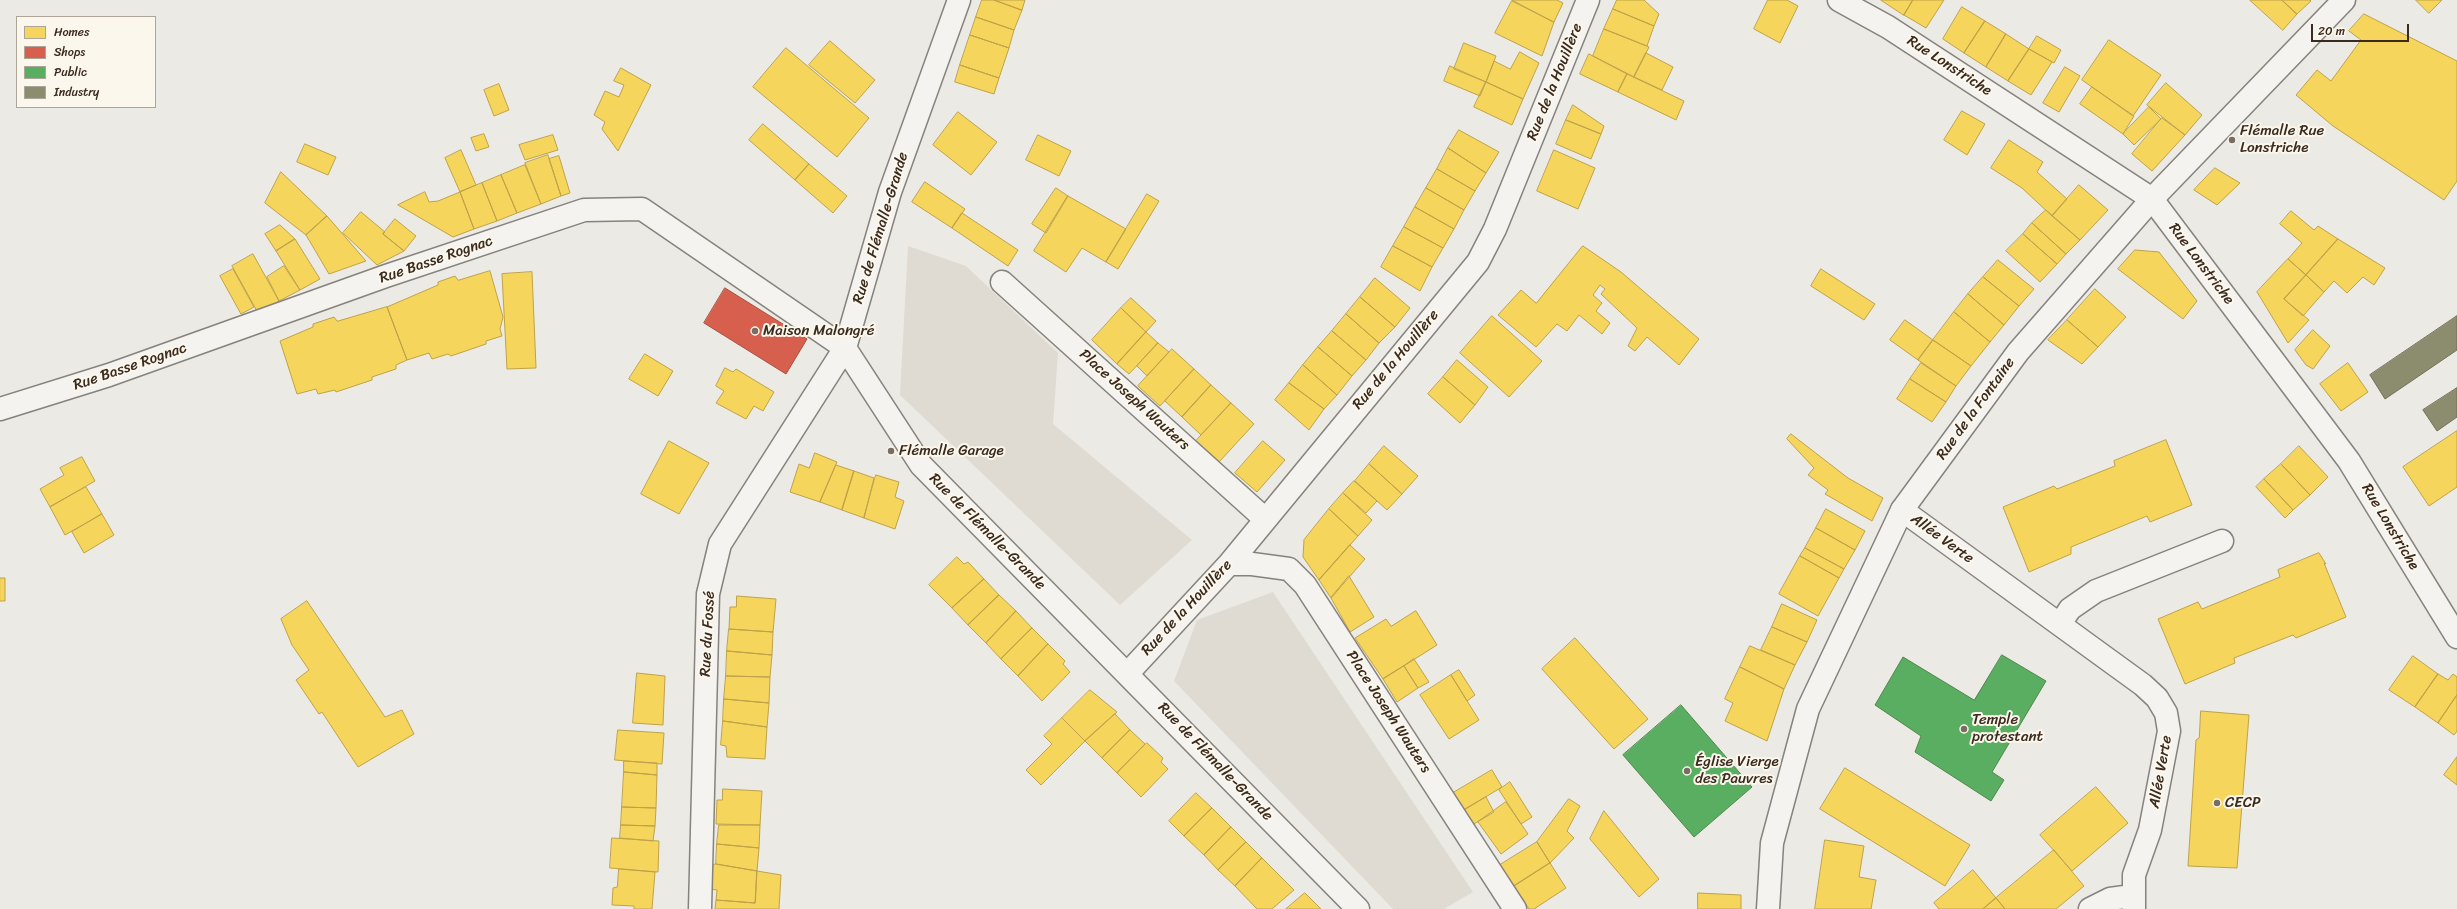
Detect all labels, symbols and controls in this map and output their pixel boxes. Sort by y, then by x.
legend [16,16,156,108]
scale bar [2313,16,2411,42]
text: 20 m [2318,20,2345,42]
text: Homes [54,21,90,43]
street label: Rue de la Houillère [1523,21,1587,143]
street label: Rue Lonstriche [1903,32,1995,100]
text: Shops [54,41,85,63]
text: Public [54,61,87,83]
text: Industry [54,81,99,103]
place label: Flémalle Rue Lonstriche [2240,122,2324,157]
marker: Flémalle Rue Lonstriche [2227,135,2237,145]
street label: Rue de Flémalle-Grande [849,150,913,306]
street label: Rue Lonstriche [2165,220,2237,308]
street label: Rue Basse Rognac [377,232,495,288]
street label: Rue de la Houillère [1349,307,1443,413]
place label: Maison Malongré [763,322,874,340]
marker: Maison Malongré [750,326,760,336]
street label: Rue Basse Rognac [71,339,189,395]
street label: Place Joseph Wauters [1075,346,1193,454]
street label: Rue de la Fontaine [1933,354,2019,464]
place label: Flémalle Garage [899,442,1004,460]
marker: Flémalle Garage [886,446,896,456]
street label: Rue de Flémalle-Grande [925,470,1049,594]
street label: Rue Lonstriche [2357,481,2423,573]
street label: Allée Verte [1907,510,1977,568]
street label: Rue de la Houillère [1138,556,1236,660]
street label: Rue du Fossé [697,591,719,677]
street label: Place Joseph Wauters [1342,647,1434,777]
street label: Rue de Flémalle-Grande [1154,699,1276,825]
place label: Temple protestant [1972,711,2043,746]
marker: Temple protestant [1959,724,1969,734]
street label: Allée Verte [2146,734,2176,810]
place label: Église Vierge des Pauvres [1695,753,1779,788]
marker: Église Vierge des Pauvres [1682,766,1692,776]
place label: CECP [2225,794,2261,812]
marker: CECP [2212,798,2222,808]

